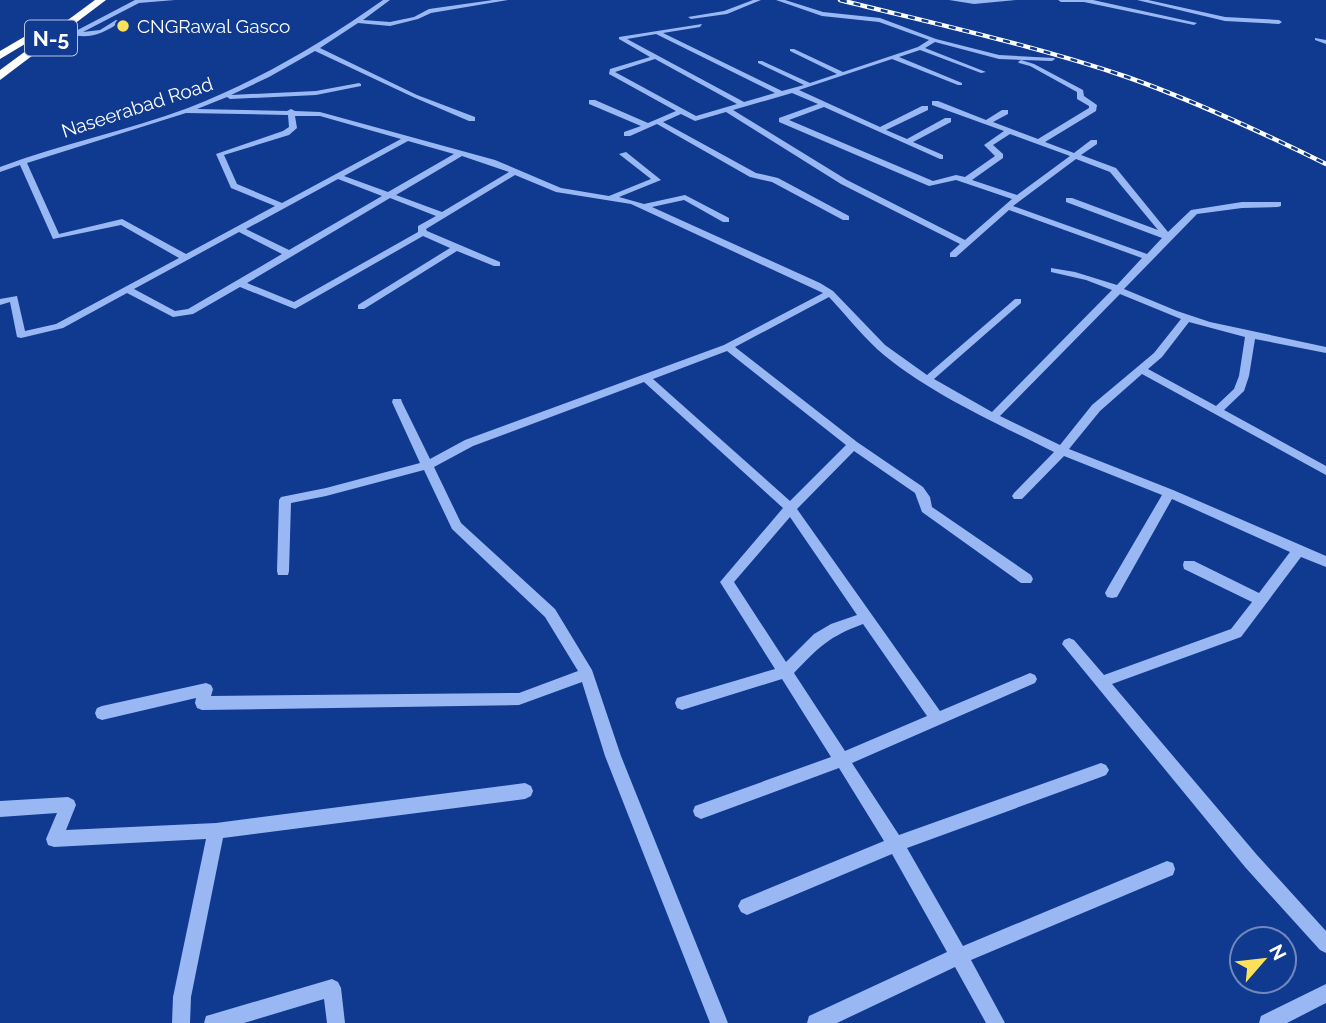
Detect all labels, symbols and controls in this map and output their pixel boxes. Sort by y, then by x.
place label: CNGRawal Gasco [137,15,290,37]
marker: CNGRawal Gasco [115,18,131,34]
road number: N-5 [25,20,77,56]
street label: Naseerabad Road [59,72,215,142]
north arrow [1228,925,1298,995]
text: N [1265,940,1291,964]

